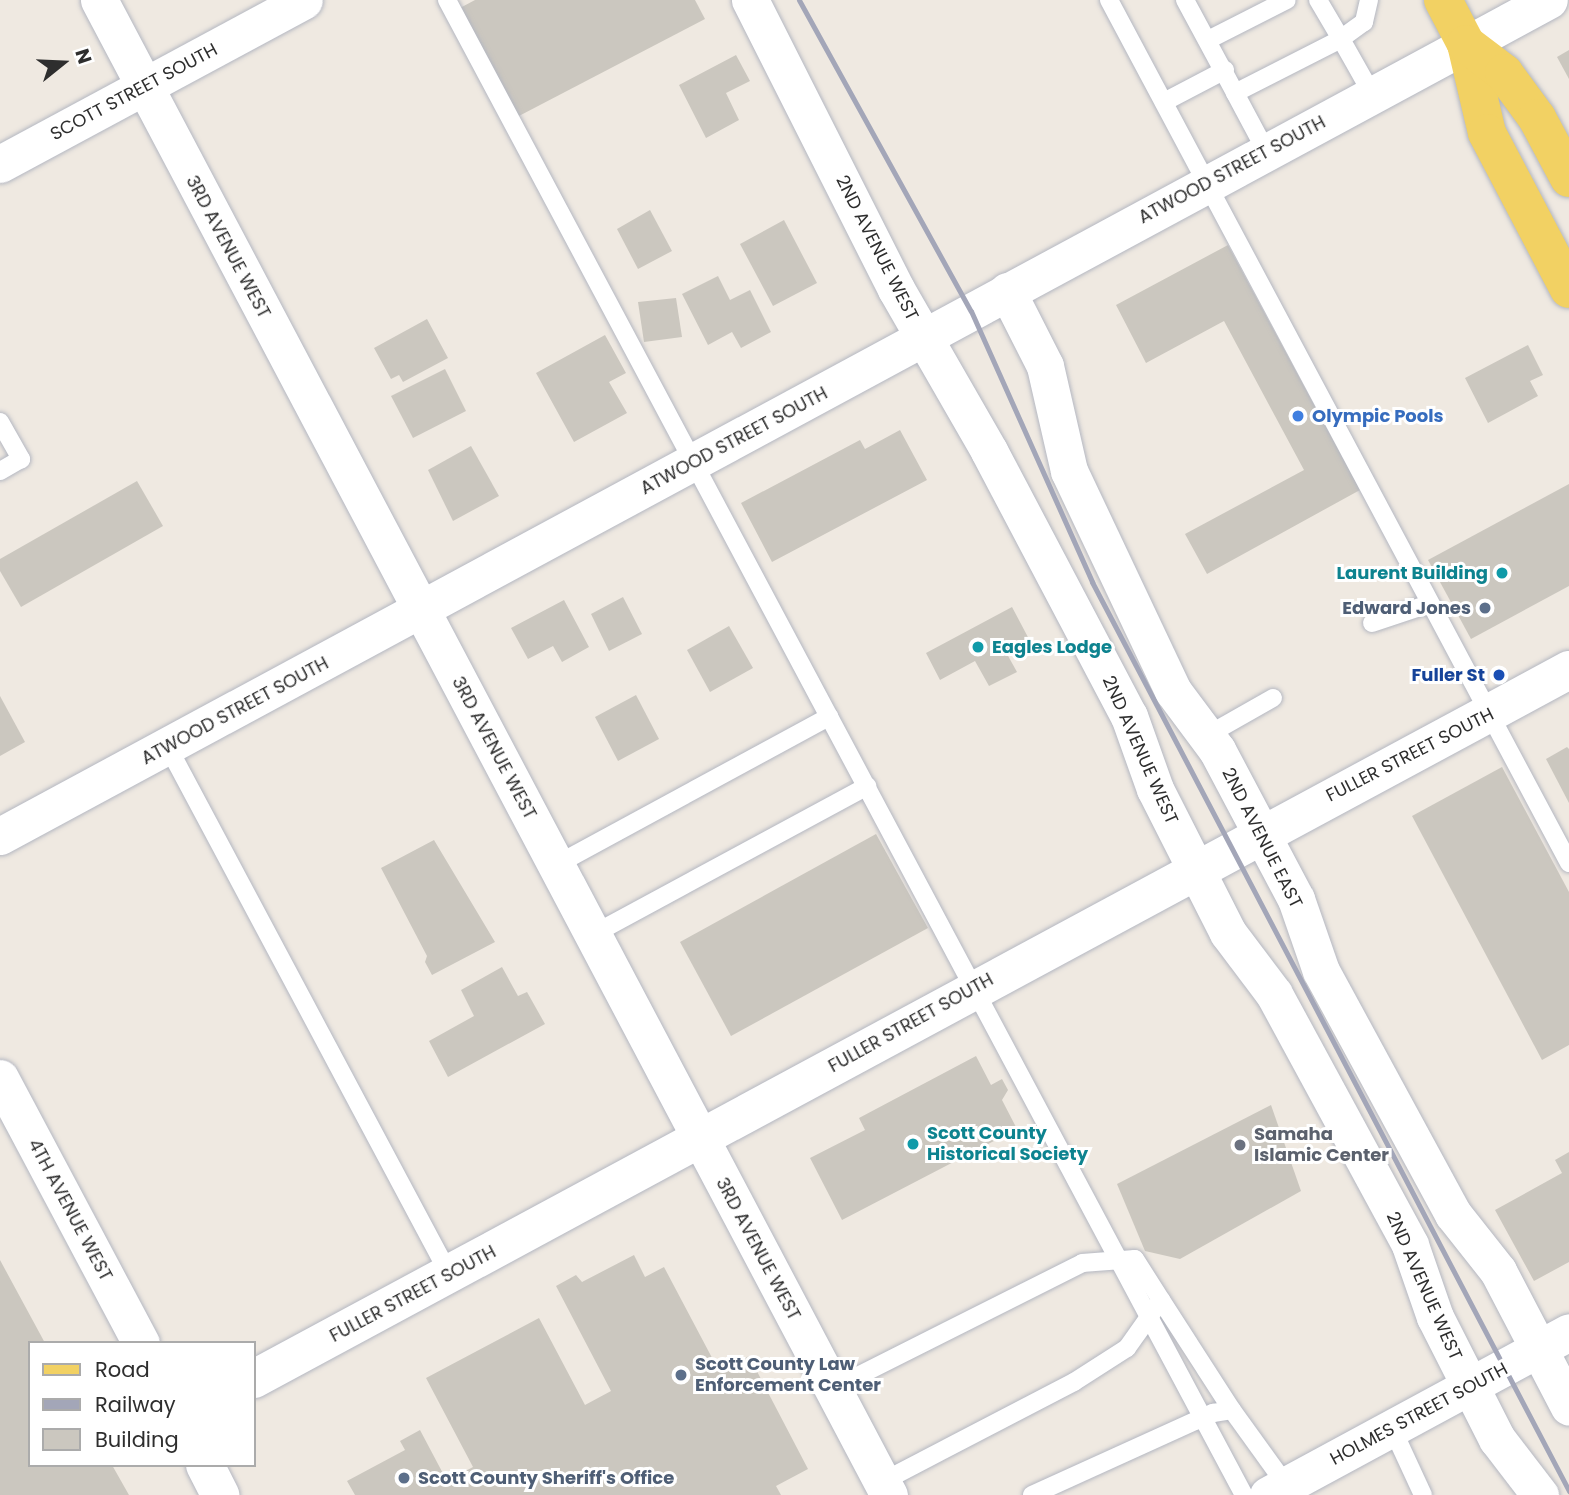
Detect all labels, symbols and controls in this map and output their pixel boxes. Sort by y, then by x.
north arrow [28,28,98,98]
street label: SCOTT STREET SOUTH [47,39,221,145]
text: N [68,45,98,67]
street label: ATWOOD STREET SOUTH [1135,112,1329,228]
street label: 3RD AVENUE WEST [181,172,275,322]
street label: 2ND AVENUE WEST [831,172,923,324]
street label: ATWOOD STREET SOUTH [637,383,831,499]
place label: Olympic Pools [1312,405,1444,427]
marker: Olympic Pools [1290,408,1306,424]
place label: Laurent Building [1337,562,1488,584]
marker: Laurent Building [1494,565,1510,581]
place label: Edward Jones [1342,597,1471,619]
marker: Edward Jones [1477,600,1493,616]
place label: Eagles Lodge [992,636,1112,658]
marker: Eagles Lodge [970,639,986,655]
street label: ATWOOD STREET SOUTH [138,653,332,769]
place label: Fuller St [1411,664,1485,686]
marker: Fuller St [1491,667,1507,683]
street label: 3RD AVENUE WEST [447,673,541,823]
street label: 2ND AVENUE WEST [1098,673,1182,827]
street label: FULLER STREET SOUTH [1323,703,1497,807]
street label: 2ND AVENUE EAST [1217,764,1307,912]
street label: FULLER STREET SOUTH [825,969,997,1077]
place label: Scott County Historical Society [927,1123,1088,1166]
place label: Samaha Islamic Center [1254,1124,1389,1166]
street label: 4TH AVENUE WEST [23,1135,117,1285]
marker: Scott County Historical Society [905,1136,921,1152]
marker: Samaha Islamic Center [1232,1137,1248,1153]
street label: 3RD AVENUE WEST [711,1174,805,1324]
street label: 2ND AVENUE WEST [1382,1209,1466,1363]
street label: FULLER STREET SOUTH [326,1241,500,1347]
legend [28,1341,256,1467]
place label: Scott County Law Enforcement Center [695,1354,881,1396]
text: Road [95,1355,150,1384]
street label: HOLMES STREET SOUTH [1327,1358,1511,1470]
marker: Scott County Law Enforcement Center [673,1367,689,1383]
text: Railway [95,1390,176,1419]
text: Building [95,1425,179,1454]
place label: Scott County Sheriff's Office [418,1467,674,1489]
marker: Scott County Sheriff's Office [396,1470,412,1486]

